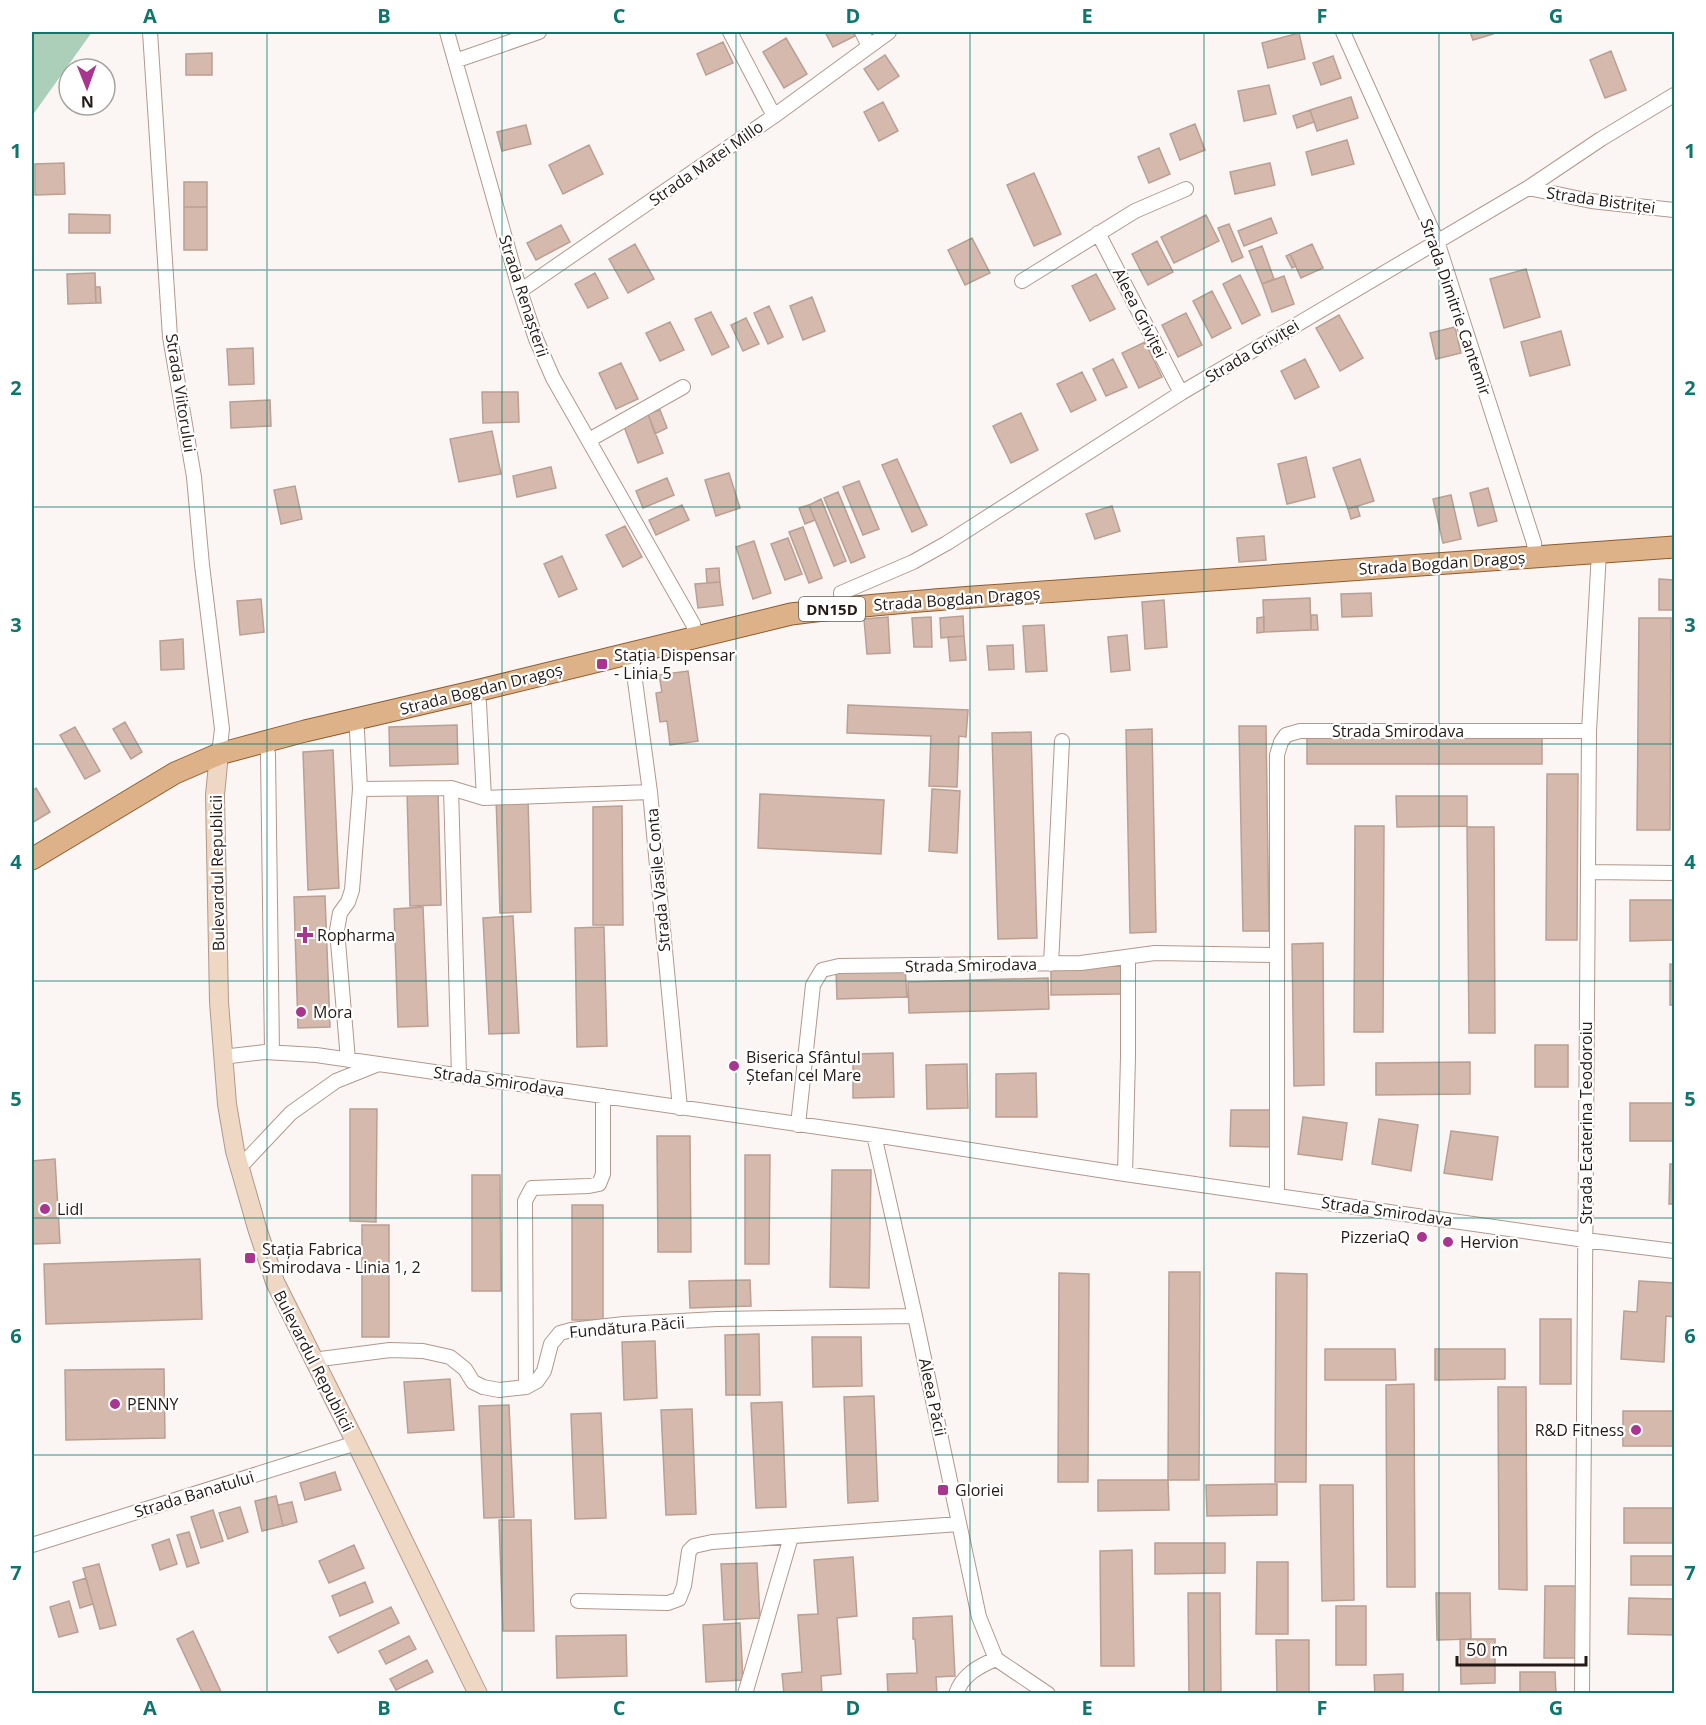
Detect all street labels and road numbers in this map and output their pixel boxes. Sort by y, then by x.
street label: Strada Matei Millo [644,115,768,211]
street label: Strada Bistriței [1545,181,1657,219]
street label: Strada Dimitrie Cantemir [1415,216,1497,399]
street label: Strada Renașterii [494,232,554,360]
street label: Aleea Griviței [1108,264,1172,362]
street label: Strada Griviței [1201,314,1303,388]
street label: Strada Viitorului [161,332,201,454]
street label: Strada Bogdan Dragoș [1358,546,1526,580]
street label: Strada Bogdan Dragoș [873,582,1041,616]
road number: DN15D [799,597,865,621]
street label: Strada Bogdan Dragoș [397,658,565,720]
street label: Strada Smirodava [1332,720,1464,742]
street label: Bulevardul Republicii [205,795,229,951]
street label: Strada Vasile Conta [641,807,675,953]
street label: Strada Smirodava [905,953,1037,977]
street label: Strada Ecaterina Teodoroiu [1575,1021,1597,1225]
street label: Strada Smirodava [432,1061,566,1101]
street label: Strada Smirodava [1320,1191,1454,1231]
street label: Bulevardul Republicii [269,1286,359,1436]
street label: Fundătura Păcii [568,1311,686,1343]
street label: Aleea Păcii [914,1356,952,1438]
street label: Strada Banatului [131,1465,257,1523]

